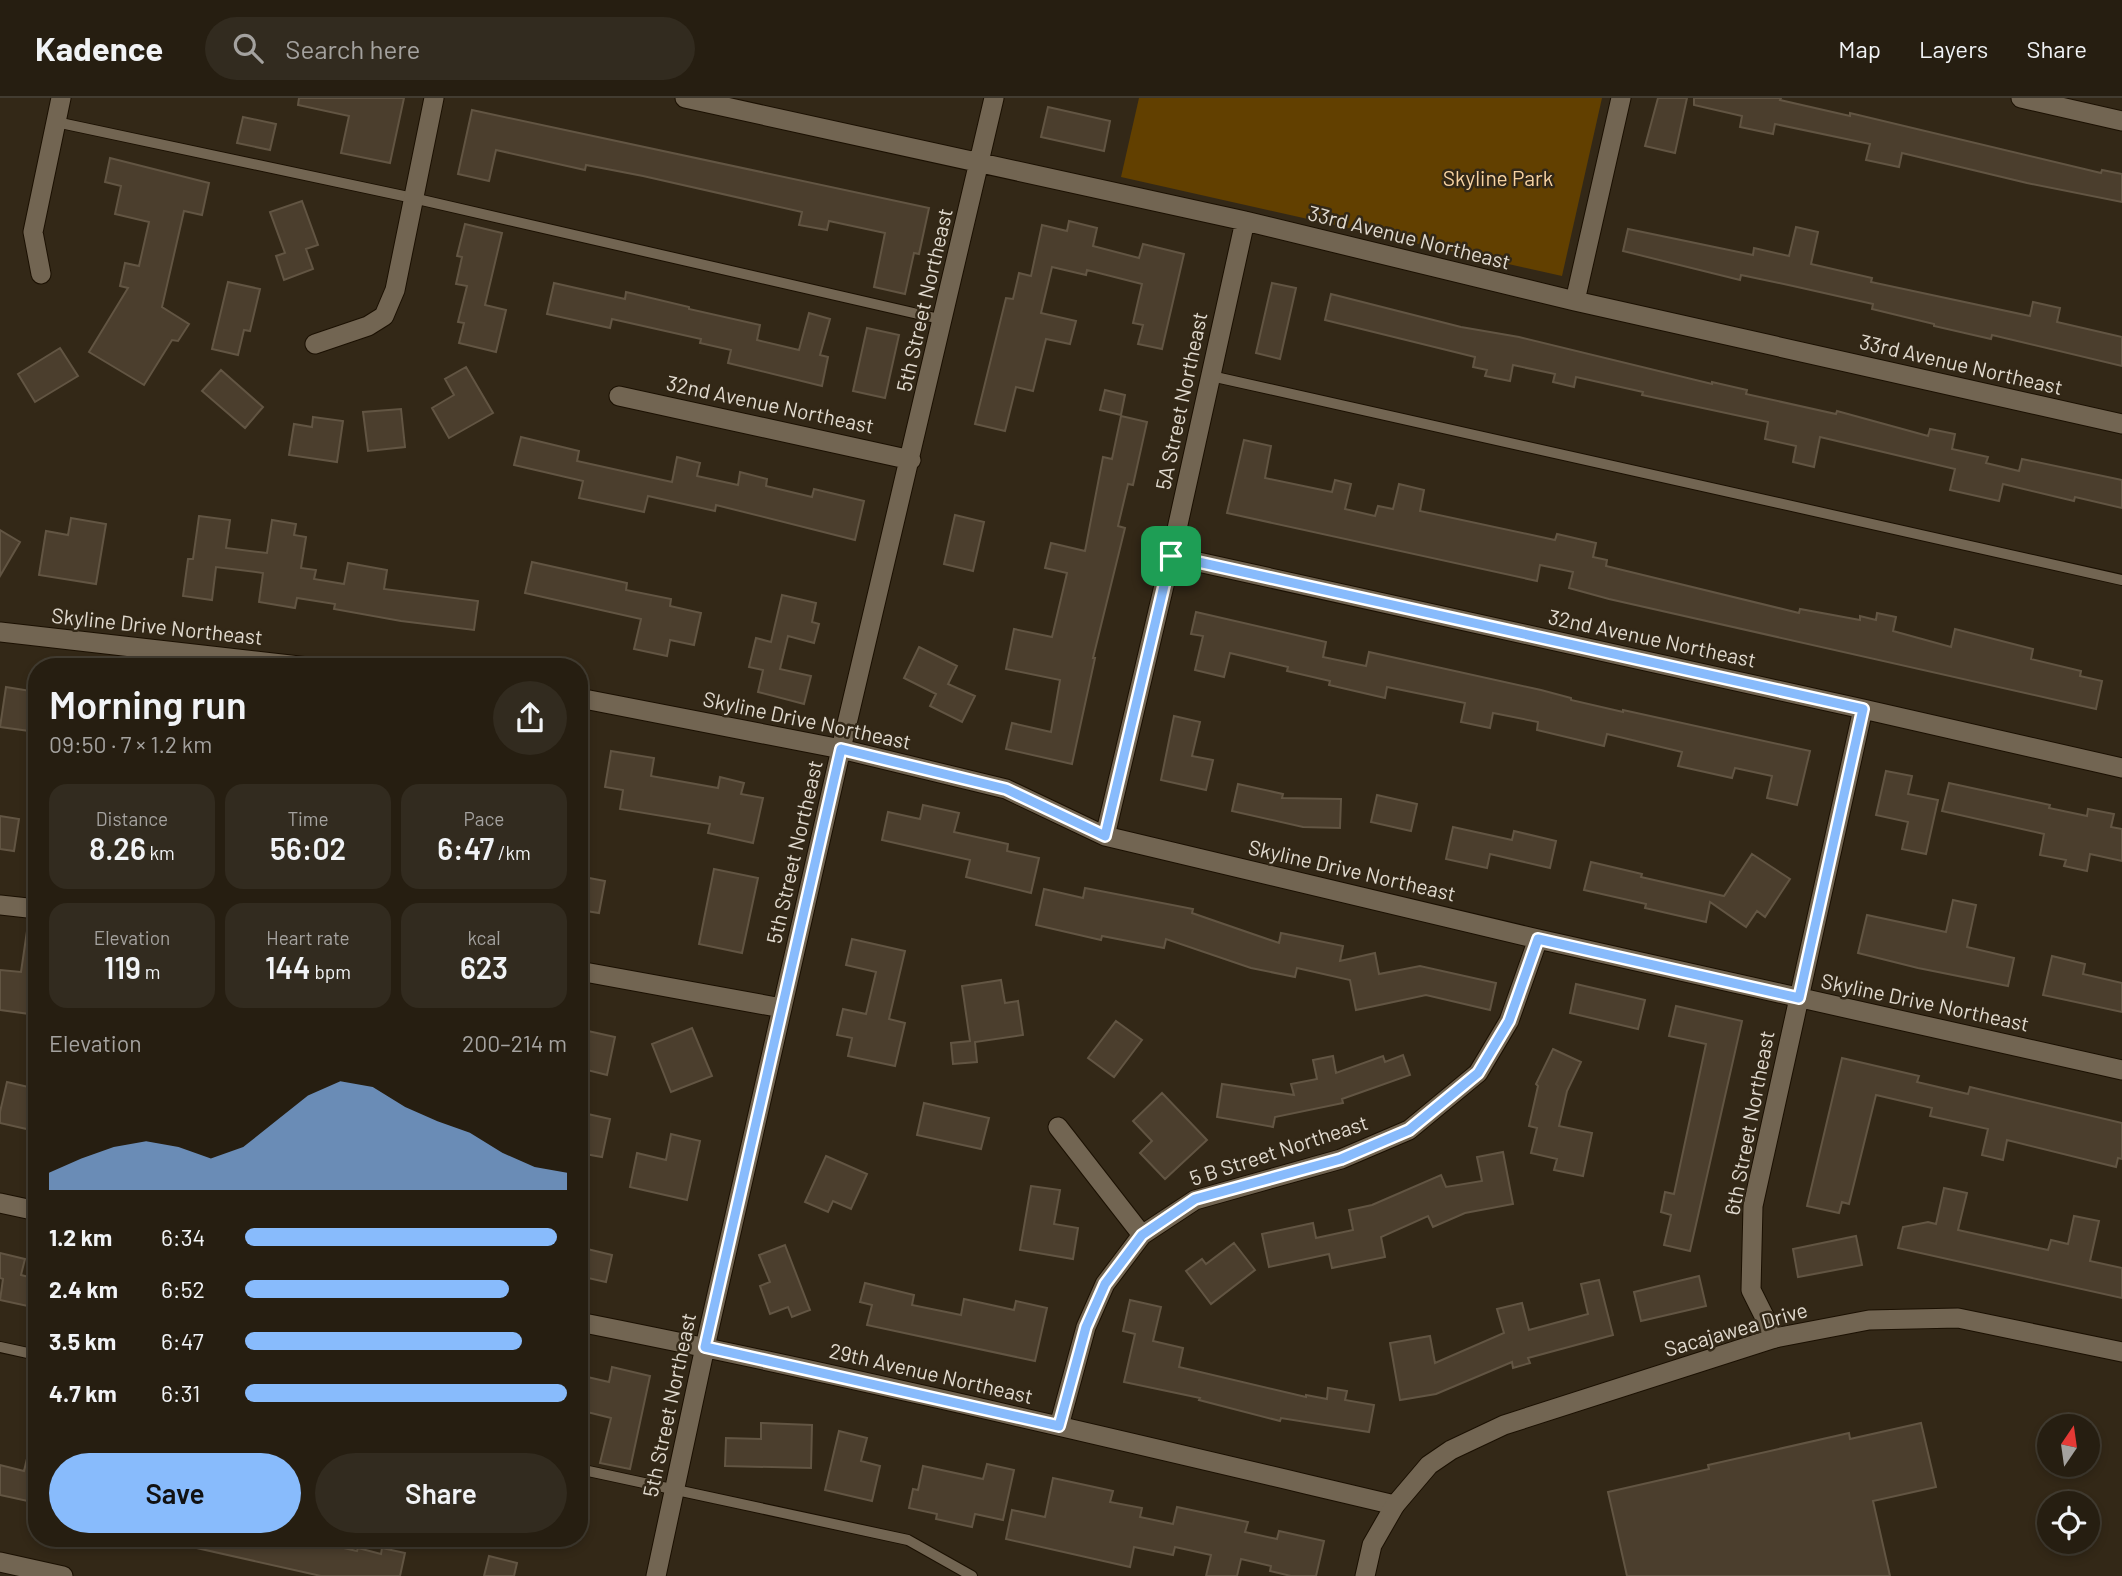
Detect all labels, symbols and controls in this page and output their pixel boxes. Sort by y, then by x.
search box [205,17,695,80]
text: Kadence [35,28,163,68]
icon: search [229,29,267,67]
text: Search here [285,33,420,64]
text: Map [1838,34,1881,63]
text: Layers [1919,34,1988,63]
text: Share [2026,34,2087,63]
park label: Skyline Park [1443,165,1553,190]
street label: 33rd Avenue Northeast [1306,199,1513,274]
street label: 5th Street Northeast [890,206,957,394]
street label: 5A Street Northeast [1149,309,1212,492]
street label: 33rd Avenue Northeast [1857,328,2065,399]
street label: 32nd Avenue Northeast [664,369,876,438]
pin [1141,526,1201,586]
icon: arrive [1152,537,1190,575]
street label: Skyline Drive Northeast [50,602,264,649]
street label: 32nd Avenue Northeast [1546,603,1758,672]
text: Morning run [49,681,247,727]
button: share [493,681,567,755]
street label: Skyline Drive Northeast [701,685,914,754]
text: 09:50 · 7 × 1.2 km [49,730,212,758]
street label: 5th Street Northeast [760,758,827,946]
text: Distance [96,807,168,830]
text: Time [287,807,329,830]
text: Pace [464,807,504,830]
text: 8.26 [89,830,146,866]
text: 56:02 [270,830,346,866]
text: 6:47 [437,830,494,866]
street label: Skyline Drive Northeast [1246,833,1459,906]
text: km [146,841,175,864]
text: /km [494,841,531,864]
text: Elevation [94,926,170,949]
text: Heart rate [266,926,350,949]
text: kcal [467,926,501,949]
text: 119 [104,949,141,985]
text: 144 [265,949,311,985]
text: 623 [460,949,508,985]
text: m [141,960,160,983]
text: bpm [311,960,351,983]
street label: Skyline Drive Northeast [1819,967,2032,1036]
street label: 6th Street Northeast [1718,1028,1779,1217]
text: Elevation [49,1029,142,1057]
text: 200–214 m [462,1029,567,1057]
street label: 5 B Street Northeast [1186,1109,1371,1190]
text: 1.2 km [49,1223,112,1251]
text: 6:34 [161,1223,205,1251]
text: 2.4 km [49,1275,118,1303]
text: 6:52 [161,1275,205,1303]
street label: Sacajawea Drive [1661,1296,1810,1361]
street label: 5th Street Northeast [637,1310,700,1499]
text: 3.5 km [49,1327,116,1355]
text: 6:47 [161,1327,204,1355]
street label: 29th Avenue Northeast [827,1337,1036,1408]
text: 4.7 km [49,1379,117,1407]
text: 6:31 [161,1379,200,1407]
north arrow [2037,1414,2100,1477]
map controls [2037,1414,2100,1554]
button: Save [49,1453,301,1533]
button: Share [315,1453,567,1533]
button: locate [2037,1491,2100,1554]

